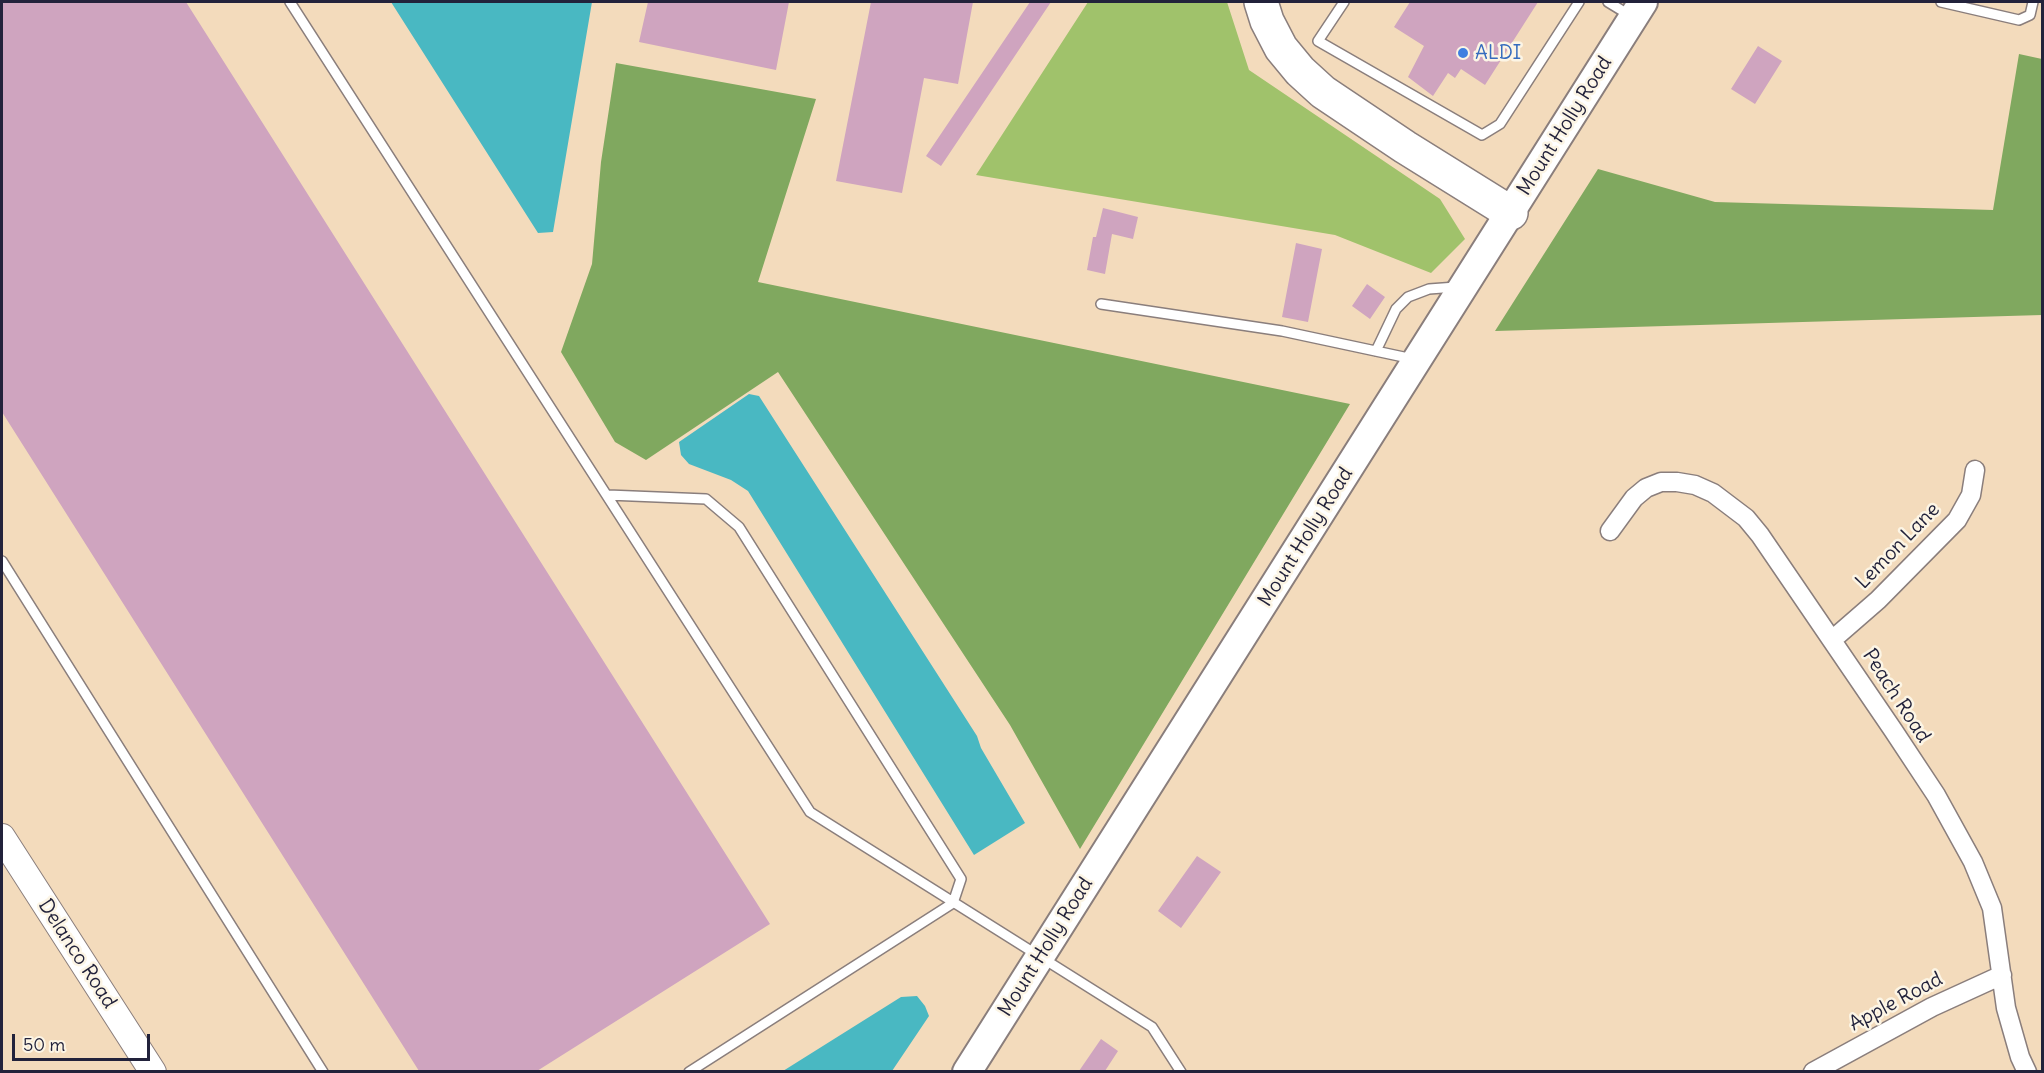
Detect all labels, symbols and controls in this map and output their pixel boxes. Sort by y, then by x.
place label: ALDI [1475,41,1521,65]
marker: ALDI [1456,46,1470,60]
street label: Mount Holly Road [1513,52,1617,200]
street label: Mount Holly Road [1254,463,1358,611]
street label: Lemon Lane [1851,498,1945,594]
street label: Peach Road [1857,645,1935,747]
street label: Mount Holly Road [994,873,1098,1021]
street label: Delanco Road [33,895,121,1013]
street label: Apple Road [1845,967,1947,1037]
scale bar [15,1022,153,1060]
text: 50 m [23,1033,65,1056]

